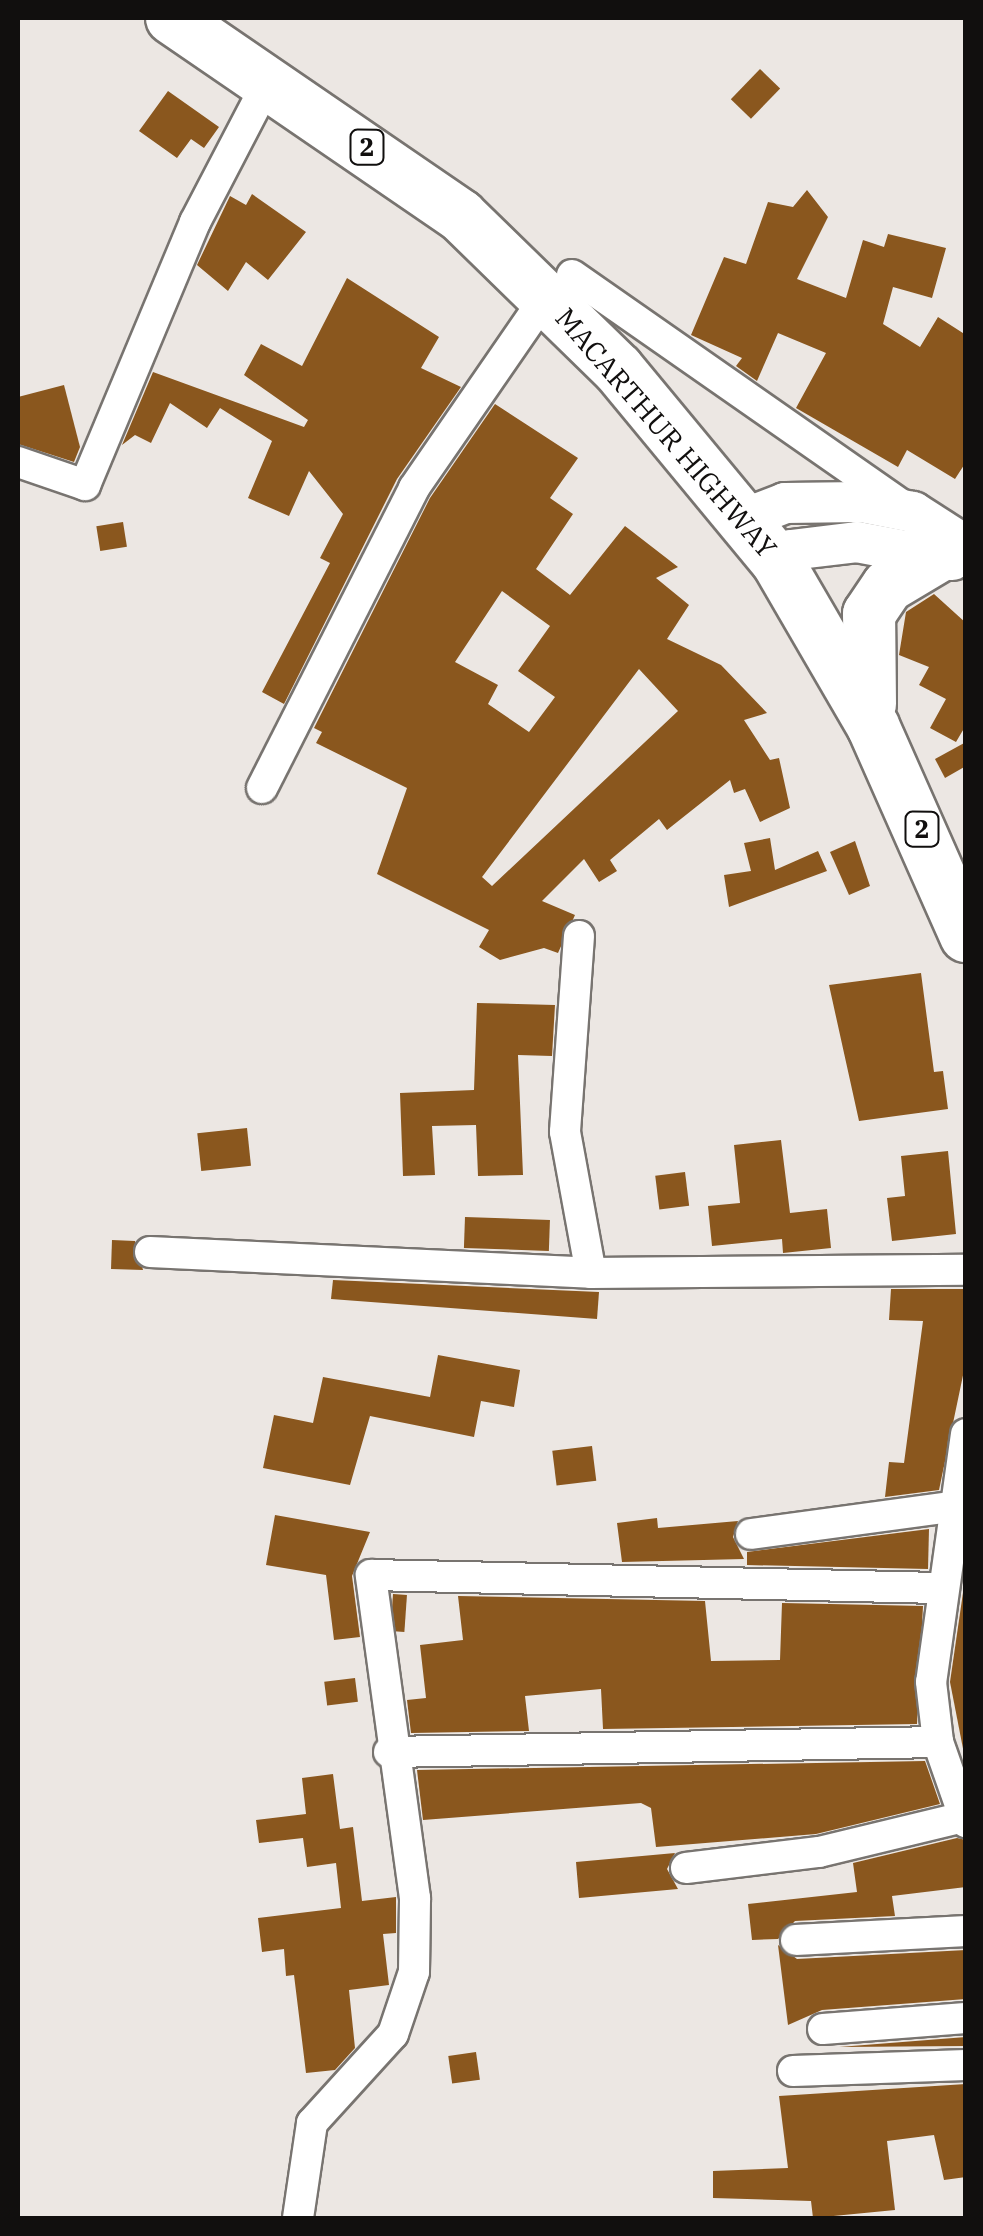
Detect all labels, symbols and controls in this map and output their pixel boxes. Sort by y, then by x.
road number: 2 [350,127,384,167]
street label: MACARTHUR HIGHWAY [548,301,784,565]
road number: 2 [904,809,940,849]

